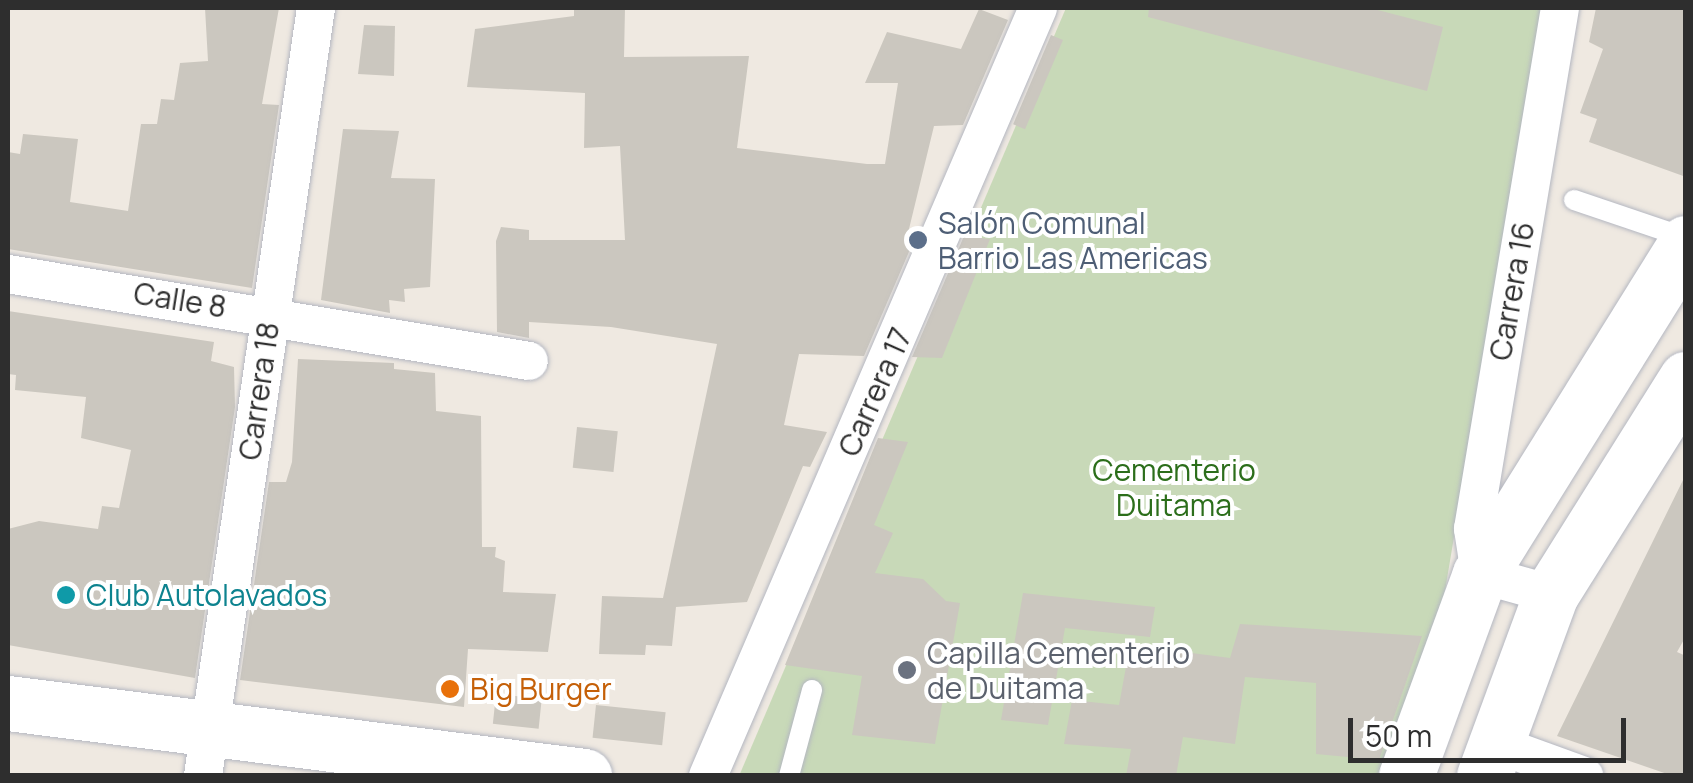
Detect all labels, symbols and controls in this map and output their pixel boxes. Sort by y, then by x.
place label: Salón Comunal Barrio Las Americas [938,205,1208,276]
street label: Carrera 16 [1482,219,1542,363]
marker: Salón Comunal Barrio Las Americas [907,229,929,251]
street label: Calle 8 [131,275,229,325]
street label: Carrera 18 [232,320,286,462]
street label: Carrera 17 [831,322,919,462]
park label: Cementerio Duitama [1092,452,1256,522]
place label: Club Autolavados [86,577,327,613]
marker: Club Autolavados [55,584,77,606]
place label: Capilla Cementerio de Duitama [927,635,1190,706]
marker: Capilla Cementerio de Duitama [896,659,918,681]
place label: Big Burger [470,671,612,707]
marker: Big Burger [439,678,461,700]
scale bar [1353,698,1630,760]
text: 50 m [1365,715,1432,756]

